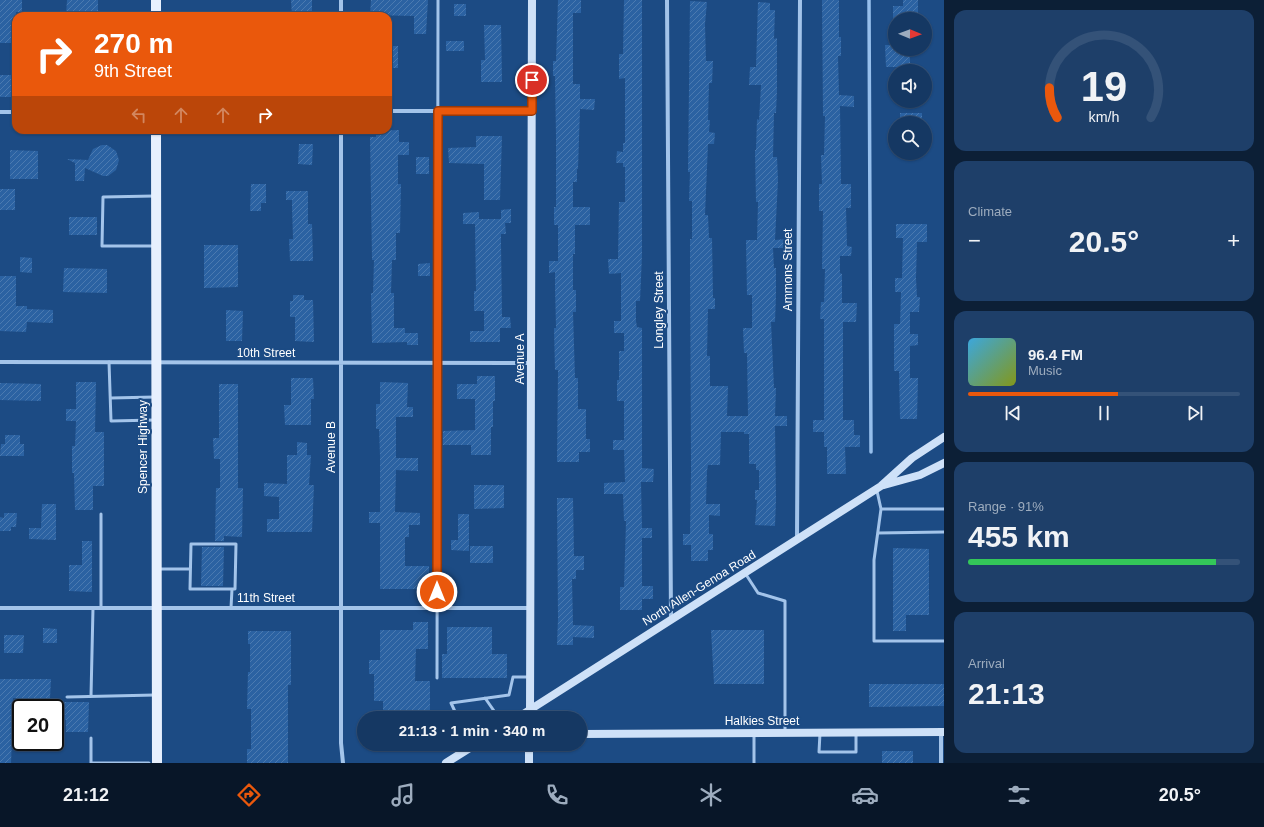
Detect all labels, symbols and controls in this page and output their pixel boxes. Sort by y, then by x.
north arrow [888,12,932,56]
map controls [888,12,932,160]
icon: right [28,28,80,80]
text: 270 m [94,28,173,59]
text: 9th Street [94,61,172,81]
pin [515,63,549,97]
text: 19 [1081,63,1127,110]
button: sound [888,64,932,108]
icon: arrive [521,69,543,91]
icon: left [128,104,150,126]
icon: ahead [170,104,192,126]
icon: ahead [212,104,234,126]
icon: right [254,104,276,126]
text: km/h [1089,109,1120,125]
button: search [888,116,932,160]
text: Climate [968,204,1012,219]
text: 20.5° [1069,225,1139,258]
street label: Ammons Street [781,228,795,311]
text: − [968,228,981,253]
text: + [1227,228,1240,253]
street label: Longley Street [652,271,666,349]
street label: Avenue A [513,333,527,385]
street label: 10th Street [237,346,296,360]
text: 96.4 FM [1028,346,1083,363]
text: Music [1028,363,1062,378]
street label: Spencer Highway [136,400,150,494]
icon: previous [1002,402,1024,424]
icon: pause [1093,402,1115,424]
icon: next [1184,402,1206,424]
street label: Avenue B [324,421,338,473]
text: Range · 91% [968,499,1044,514]
text: 455 km [968,520,1070,553]
street label: North Allen-Genoa Road [640,547,758,629]
position arrow [416,571,458,613]
street label: 11th Street [237,591,296,605]
text: Arrival [968,656,1005,671]
text: 21:13 [968,677,1045,710]
speed limit sign: 20 [12,699,64,751]
street label: Halkies Street [725,714,800,728]
text: 21:13 · 1 min · 340 m [399,722,545,739]
icon: directions [235,781,263,809]
icon: music [389,781,417,809]
icon: phone [543,781,571,809]
icon: climate [697,781,725,809]
icon: car [851,781,879,809]
icon: filters [1005,781,1033,809]
text: 21:12 [63,785,109,805]
text: 20.5° [1159,785,1201,805]

